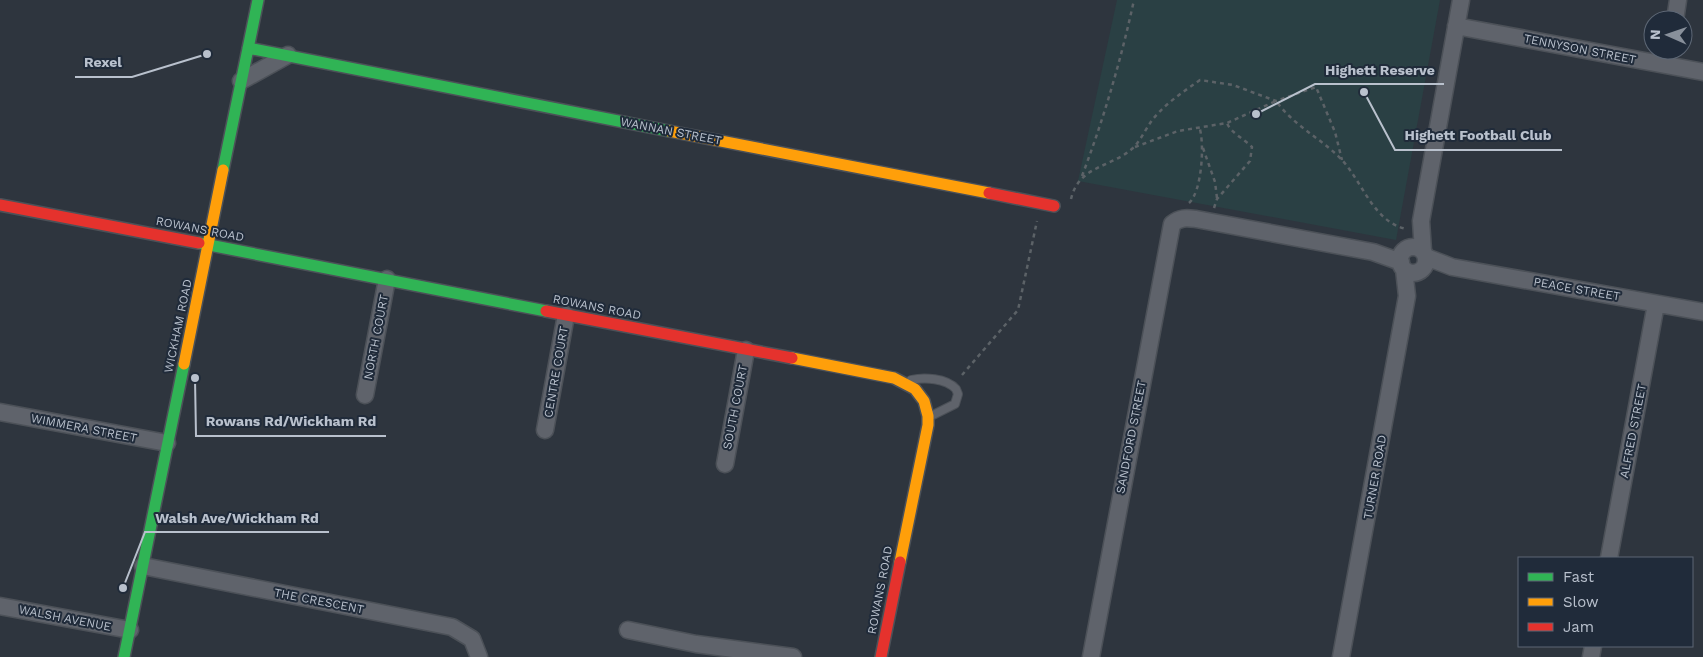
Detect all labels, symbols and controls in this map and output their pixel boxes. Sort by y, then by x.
north arrow [1643,10,1693,60]
text: N [1647,29,1663,40]
street label: TENNYSON STREET [1523,31,1637,67]
callout: Rexel [75,48,132,77]
text: Rexel [84,54,122,70]
callout: Highett Reserve [1315,55,1444,84]
text: Highett Reserve [1325,62,1435,78]
street label: WANNAN STREET [619,114,723,148]
callout: Highett Football Club [1395,121,1562,150]
text: Highett Football Club [1405,127,1552,143]
street label: ROWANS ROAD [155,214,245,244]
street label: PEACE STREET [1533,274,1621,304]
street label: WICKHAM ROAD [161,278,195,374]
street label: ROWANS ROAD [552,292,642,322]
street label: NORTH COURT [361,293,391,381]
street label: CENTRE COURT [541,325,571,419]
street label: SOUTH COURT [720,363,750,451]
street label: SANDFORD STREET [1113,379,1149,495]
street label: ALFRED STREET [1617,383,1649,479]
callout: Rowans Rd/Wickham Rd [196,407,386,436]
street label: WIMMERA STREET [30,411,138,445]
text: Rowans Rd/Wickham Rd [206,413,376,429]
street label: TURNER ROAD [1361,434,1389,520]
callout: Walsh Ave/Wickham Rd [145,503,329,532]
text: Walsh Ave/Wickham Rd [155,510,319,526]
street label: ROWANS ROAD [865,545,895,635]
legend [1518,557,1693,647]
text: Fast [1563,568,1595,586]
street label: THE CRESCENT [273,585,365,617]
text: Slow [1563,593,1599,611]
street label: WALSH AVENUE [18,602,113,634]
text: Jam [1563,618,1594,636]

